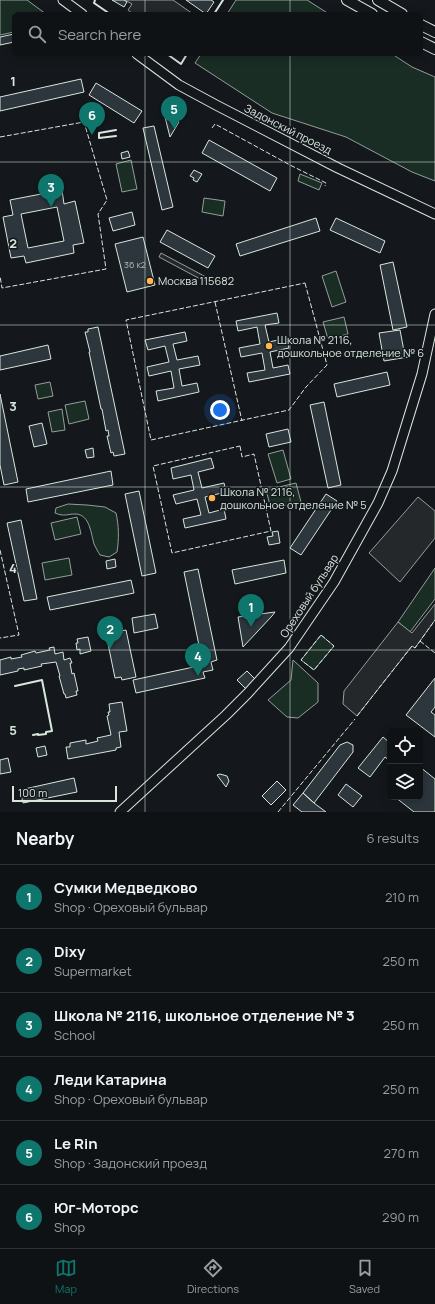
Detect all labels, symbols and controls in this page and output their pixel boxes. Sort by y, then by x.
search box [12,12,423,56]
icon: search [26,23,48,45]
text: Search here [58,24,141,45]
text: 1 [10,72,16,90]
pin: 5 [161,96,187,129]
street label: Задонский проезд [242,100,335,157]
pin: 6 [79,102,105,135]
pin: 3 [38,174,64,207]
text: 2 [9,234,17,252]
house number: 36 к2 [124,258,146,271]
place label: Москва 115682 [158,273,234,288]
marker: Москва 115682 [145,276,155,286]
place label: Школа № 2116, дошкольное отделение № 6 [277,332,424,360]
marker: Школа № 2116, дошкольное отделение № 6 [264,341,274,351]
text: 3 [9,397,17,415]
your location [210,400,230,420]
place label: Школа № 2116, дошкольное отделение № 5 [220,484,367,512]
marker: Школа № 2116, дошкольное отделение № 5 [207,493,217,503]
street label: Ореховый бульвар [276,551,341,640]
text: 4 [9,559,17,577]
pin: 1 [238,594,264,627]
pin: 2 [97,616,123,649]
pin: 4 [185,643,211,676]
text: 5 [9,721,17,739]
map controls [387,728,423,800]
button: locate [387,728,423,764]
button: layers [387,764,423,800]
scale bar [12,784,117,803]
text: 100 m [18,785,47,800]
text: Nearby [16,827,74,850]
text: 6 results [367,829,419,847]
text: Сумки Медведково [54,877,198,898]
text: 1 [26,888,32,906]
text: 210 m [385,888,419,906]
text: Shop · Ореховый бульвар [54,898,208,916]
text: Dixy [54,941,85,962]
text: 2 [25,952,33,970]
text: 250 m [383,952,419,970]
text: Supermarket [54,962,132,980]
text: Школа № 2116, школьное отделение № 3 [54,1005,355,1026]
text: 3 [25,1016,33,1034]
text: 250 m [383,1016,419,1034]
text: School [54,1026,95,1044]
text: Леди Катарина [54,1069,167,1090]
text: 4 [25,1080,33,1098]
text: 250 m [383,1080,419,1098]
text: Shop · Ореховый бульвар [54,1090,208,1108]
text: Le Rin [54,1133,98,1154]
text: 5 [25,1144,33,1162]
text: 270 m [384,1144,419,1162]
text: Shop · Задонский проезд [54,1154,207,1172]
text: Юг-Моторс [54,1197,139,1218]
text: 6 [25,1208,33,1226]
text: 290 m [382,1208,419,1226]
text: Shop [54,1218,85,1236]
tab: Map [55,1257,77,1296]
tab: Directions [187,1257,239,1296]
tab: Saved [349,1257,380,1296]

